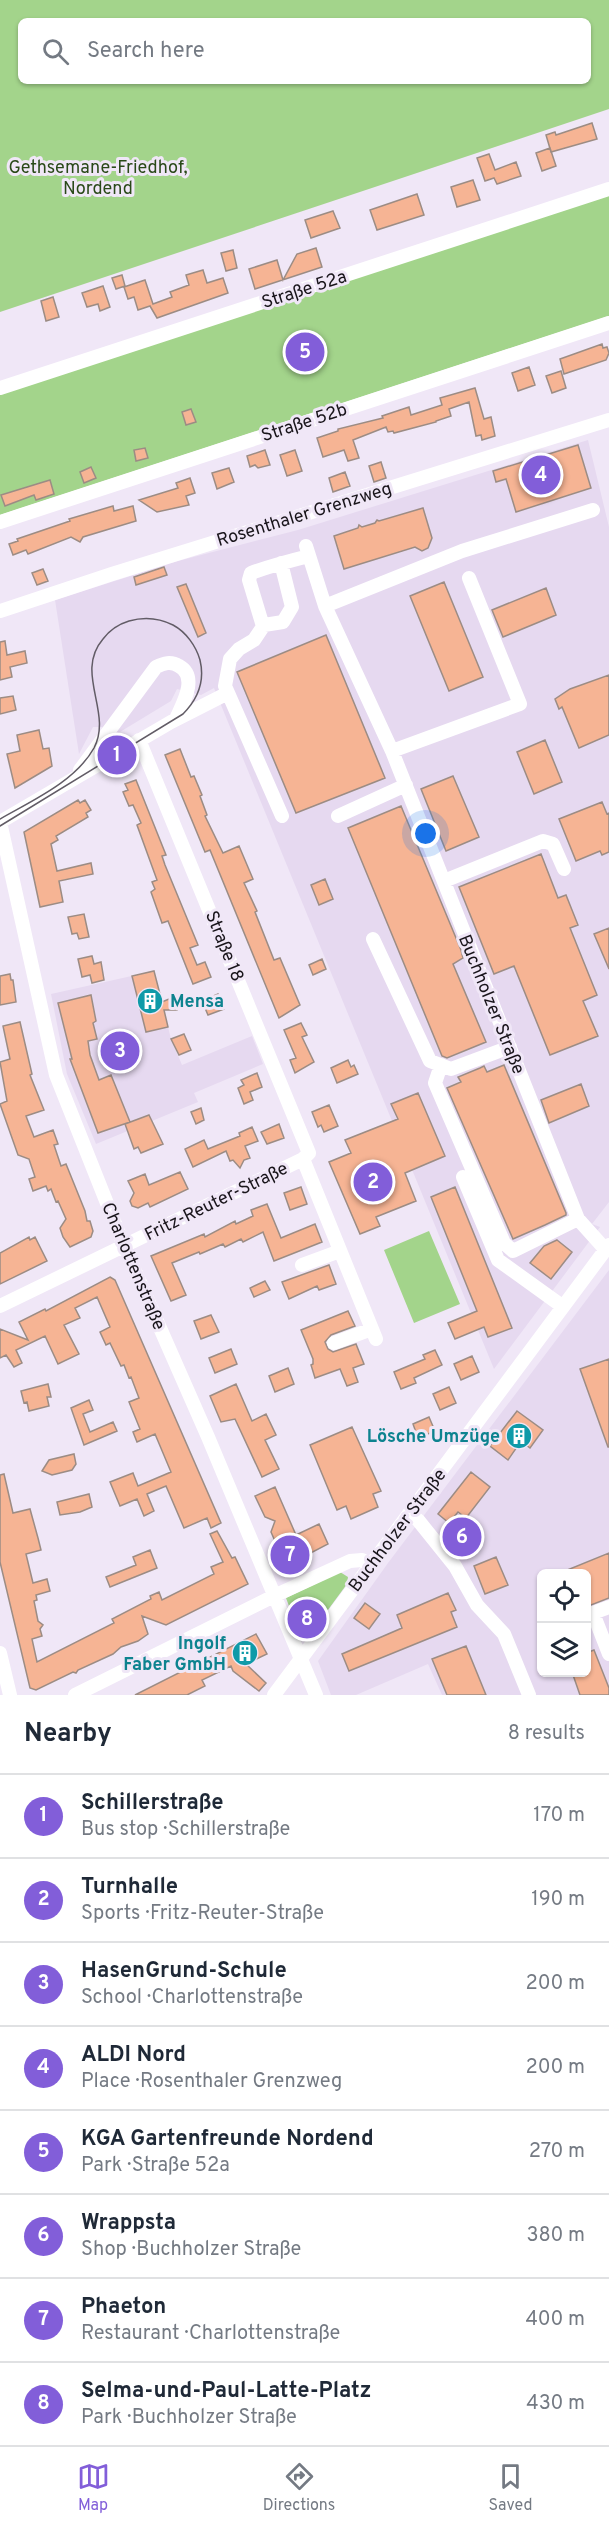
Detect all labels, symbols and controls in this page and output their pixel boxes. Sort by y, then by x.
search box [18,18,591,84]
icon: search [39,35,72,68]
text: Search here [87,38,205,65]
park label: Gethsemane-Friedhof, Nordend [8,157,188,201]
street label: Straße 52a [259,266,350,315]
pin: 5 [286,330,324,374]
street label: Straße 52b [259,399,350,448]
pin: 4 [522,452,560,498]
street label: Rosenthaler Grenzweg [214,478,395,553]
pin: 1 [98,732,136,777]
your location [411,819,440,848]
street label: Straße 18 [199,908,248,985]
street label: Buchholzer Straße [452,931,529,1078]
building icon: Mensa [135,986,165,1016]
place label: Mensa [170,991,224,1014]
pin: 3 [100,1028,140,1074]
street label: Fritz-Reuter-Straße [141,1158,292,1247]
pin: 2 [354,1160,392,1204]
street label: Charlottenstraße [95,1199,170,1334]
building icon: Lösche Umzüge [504,1421,534,1451]
place label: Lösche Umzüge [367,1426,500,1449]
street label: Buchholzer Straße [344,1465,452,1597]
pin: 6 [442,1514,482,1560]
pin: 7 [270,1532,310,1578]
map controls [537,1569,591,1677]
button: locate [537,1569,591,1623]
pin: 8 [288,1596,326,1642]
button: layers [537,1623,591,1677]
place label: Ingolf Faber GmbH [123,1633,226,1677]
building icon: Ingolf Faber GmbH [230,1638,260,1668]
text: Nearby [24,1718,112,1751]
text: 8 results [508,1721,585,1747]
text: Schillerstraße [81,1790,224,1817]
text: 1 [40,1803,48,1829]
text: 170 m [533,1803,585,1829]
text: Bus stop · Schillerstraße [81,1817,290,1843]
text: Turnhalle [81,1874,178,1901]
text: 2 [37,1887,50,1913]
text: 190 m [531,1887,585,1913]
text: Sports · Fritz-Reuter-Straße [81,1901,324,1927]
text: HasenGrund-Schule [81,1958,287,1985]
text: 3 [38,1971,50,1997]
text: 200 m [526,1971,585,1997]
text: School · Charlottenstraße [81,1985,303,2011]
text: ALDI Nord [81,2042,186,2069]
text: 4 [37,2055,50,2081]
text: 200 m [526,2055,585,2081]
text: Place · Rosenthaler Grenzweg [81,2069,342,2095]
text: KGA Gartenfreunde Nordend [81,2126,374,2153]
text: 5 [37,2139,50,2165]
text: 270 m [529,2139,585,2165]
text: Park · Straße 52a [81,2153,230,2179]
text: Wrappsta [81,2210,176,2237]
text: 6 [37,2223,50,2249]
text: 380 m [526,2223,585,2249]
text: Shop · Buchholzer Straße [81,2237,301,2263]
text: Phaeton [81,2294,166,2321]
text: 7 [38,2307,49,2333]
text: 400 m [525,2307,585,2333]
text: Restaurant · Charlottenstraße [81,2321,340,2347]
text: Selma-und-Paul-Latte-Platz [81,2378,371,2405]
text: 8 [37,2391,50,2417]
text: 430 m [526,2391,585,2417]
text: Park · Buchholzer Straße [81,2405,297,2431]
tab: Map [77,2460,110,2516]
tab: Directions [263,2460,335,2516]
tab: Saved [488,2460,532,2516]

